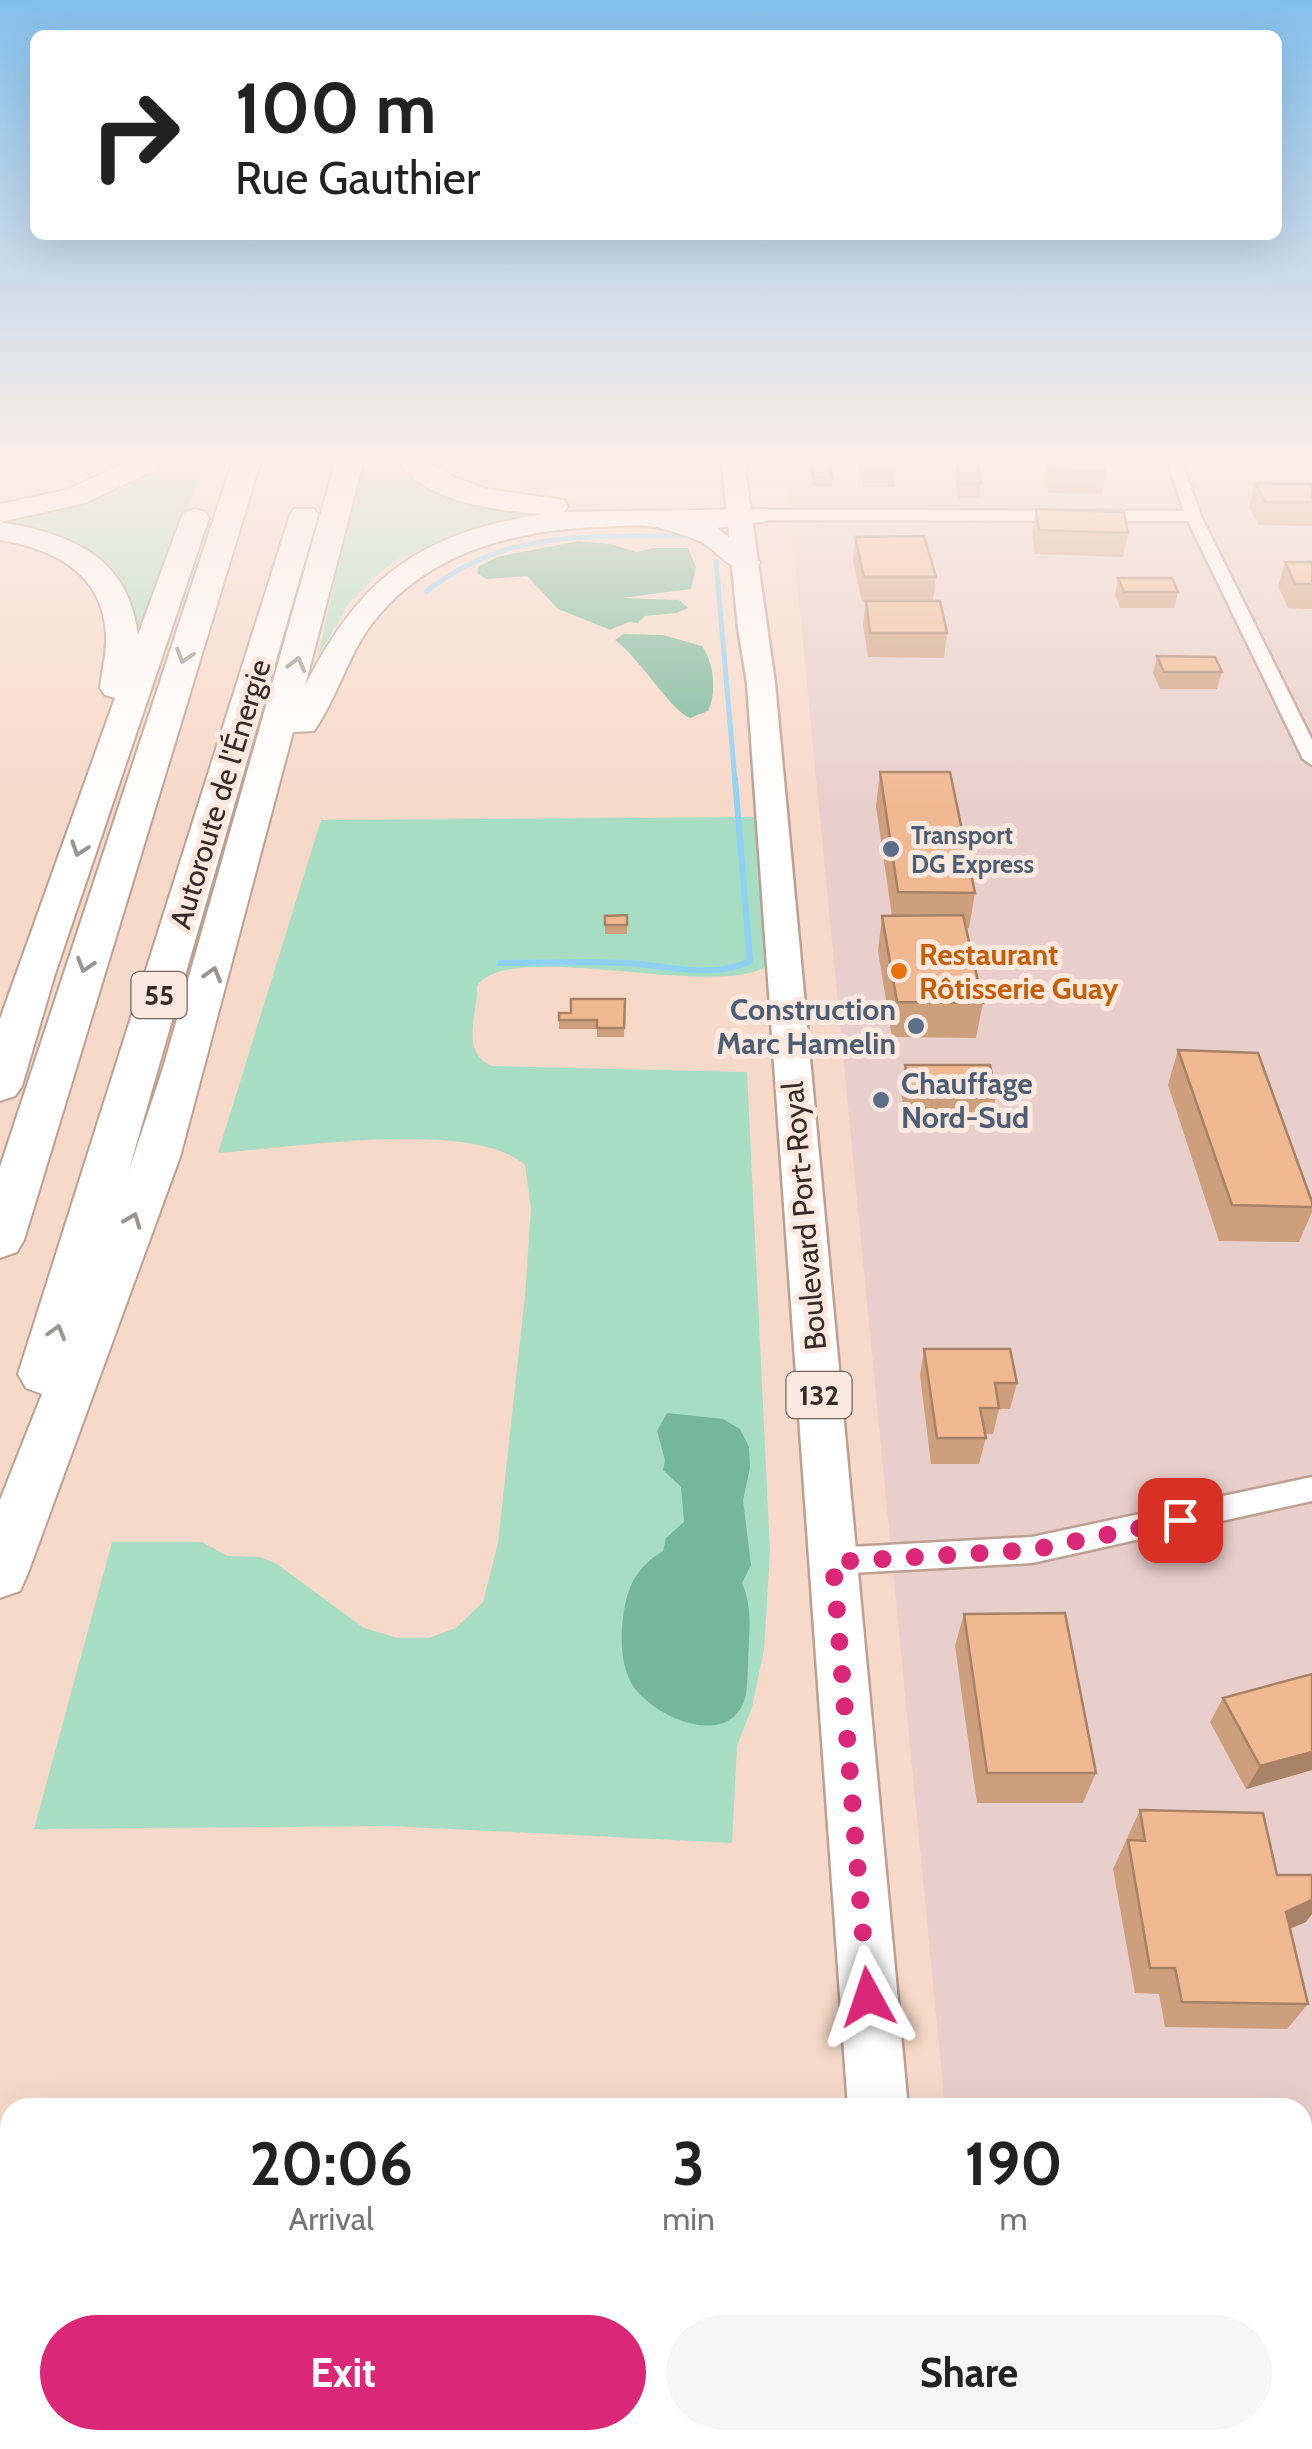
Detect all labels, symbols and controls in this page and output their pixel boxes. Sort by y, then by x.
text: 100 m [235,65,436,151]
icon: right [70,70,200,200]
text: Rue Gauthier [235,151,480,205]
one-way arrow [175,646,196,663]
street label: Autoroute de l'Énergie [161,655,279,933]
one-way arrow [285,656,306,673]
place label: Transport DG Express [911,820,1034,879]
marker: Transport DG Express [880,838,902,860]
one-way arrow [70,839,91,856]
place label: Restaurant Rôtisserie Guay [919,936,1119,1007]
one-way arrow [76,956,97,973]
marker: Restaurant Rôtisserie Guay [888,960,910,982]
one-way arrow [201,966,222,983]
road number: 55 [132,972,186,1018]
place label: Construction Marc Hamelin [717,991,896,1062]
marker: Construction Marc Hamelin [905,1015,927,1037]
place label: Chauffage Nord-Sud [901,1065,1033,1136]
street label: Boulevard Port-Royal [774,1080,834,1352]
marker: Chauffage Nord-Sud [870,1089,892,1111]
one-way arrow [121,1212,142,1229]
one-way arrow [45,1324,66,1341]
road number: 132 [786,1372,852,1418]
pin [1138,1478,1223,1563]
icon: arrive [1153,1493,1208,1548]
position arrow [816,1945,920,2049]
text: 20:06 [249,2127,413,2200]
text: 3 [672,2127,705,2200]
text: 190 [964,2127,1063,2200]
text: Arrival [289,2199,374,2238]
text: min [662,2199,715,2238]
text: m [999,2199,1028,2238]
button: Exit [40,2315,646,2430]
button: Share [666,2315,1272,2430]

